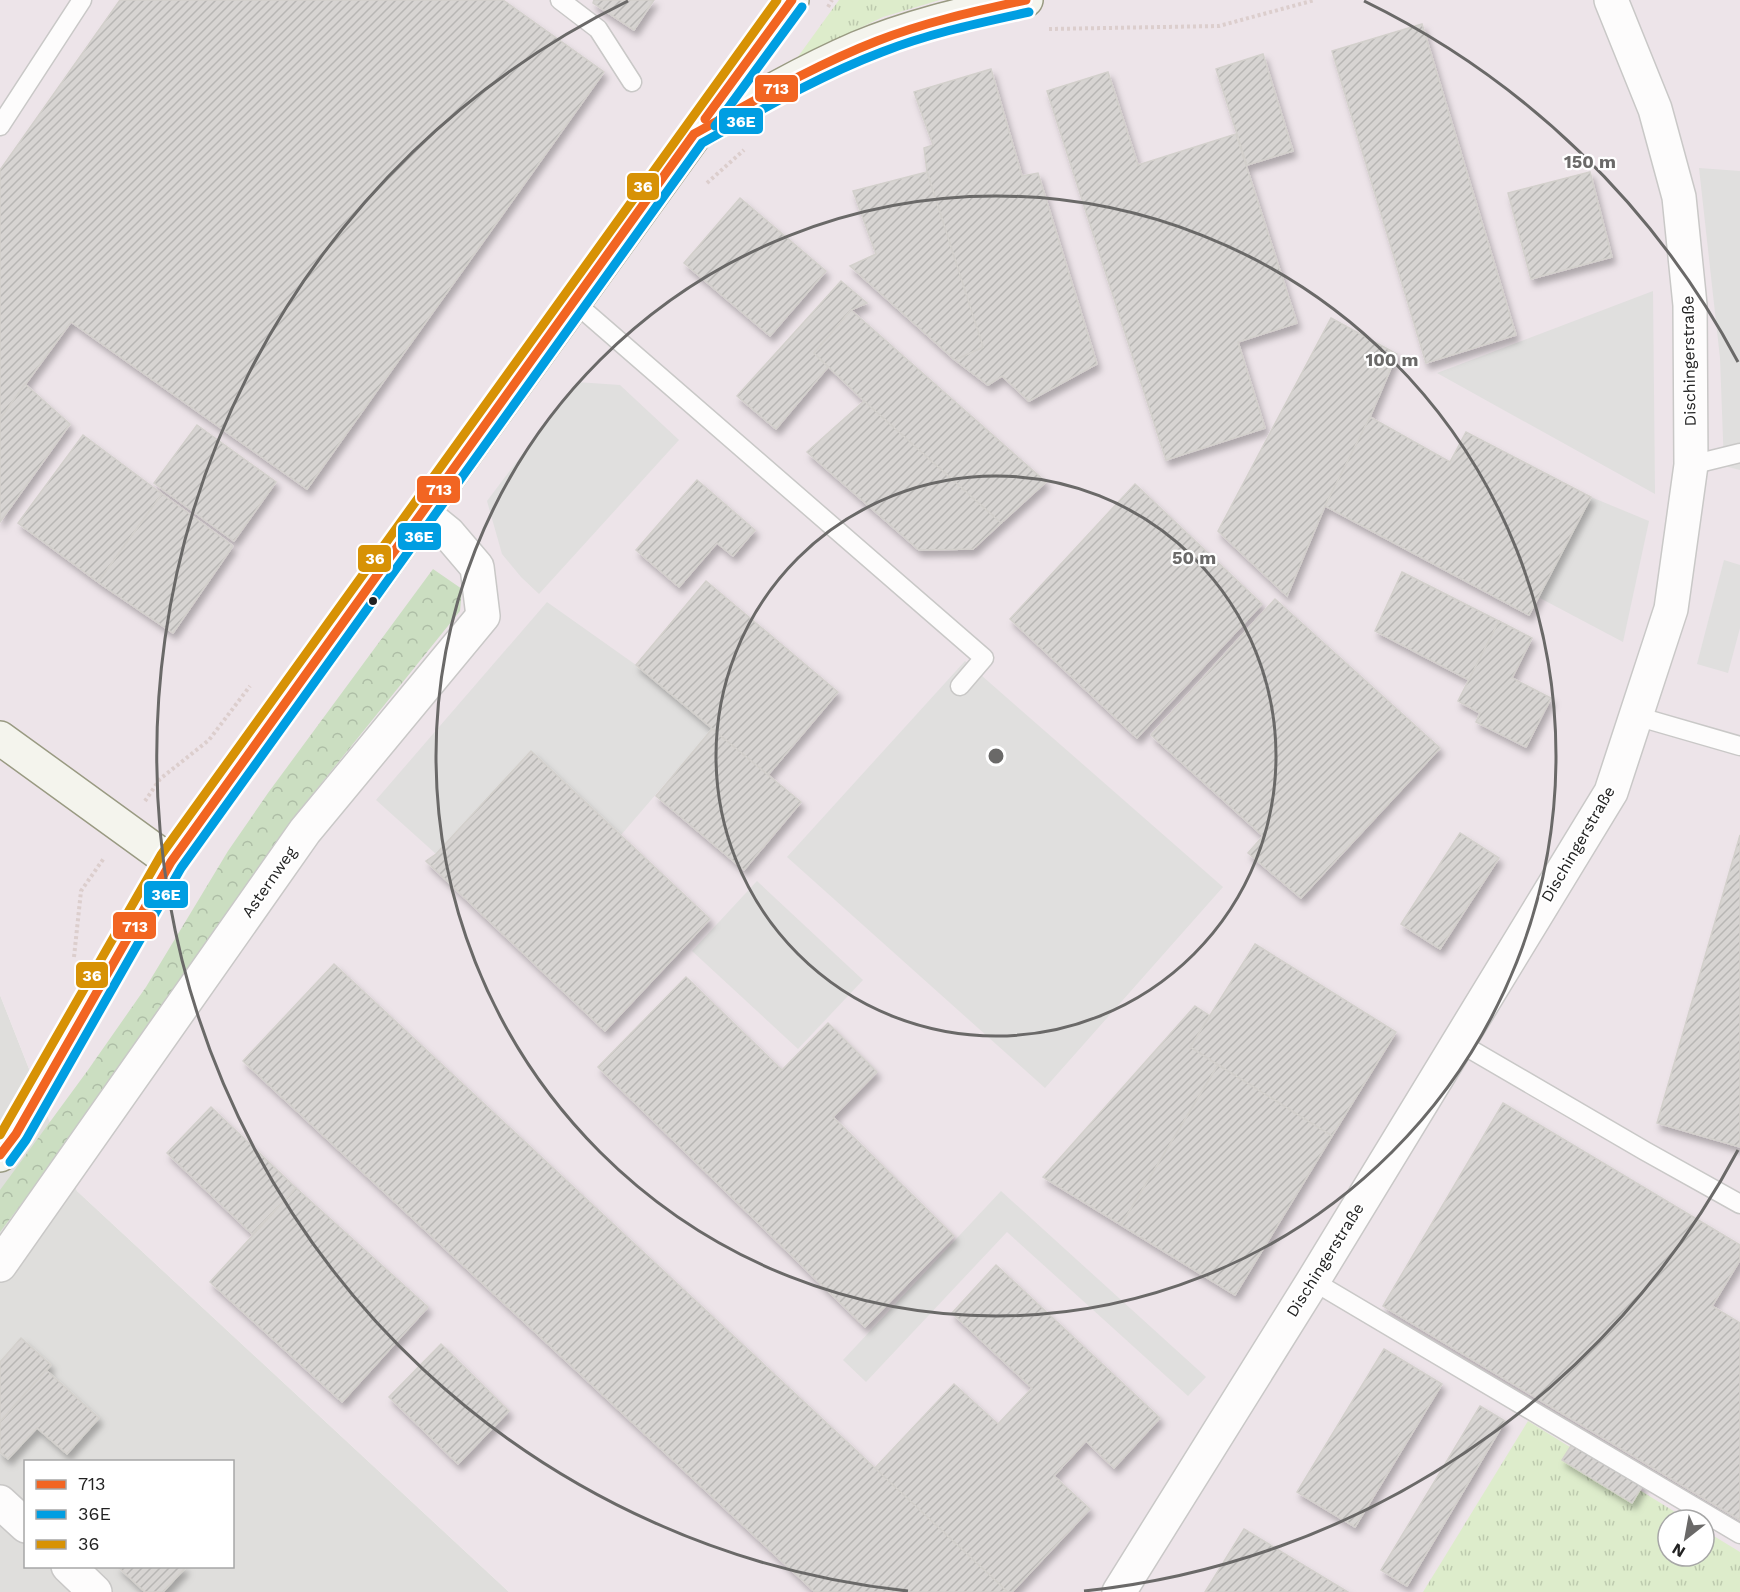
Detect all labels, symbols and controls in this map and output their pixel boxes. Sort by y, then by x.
line badge: 713 [754,74,799,103]
text: 713 [763,79,789,98]
line badge: 36E [718,107,764,135]
text: 36E [726,112,756,131]
text: 150 m [1564,151,1616,172]
line badge: 36 [626,172,660,201]
text: 36 [633,177,653,196]
street label: Dischingerstraße [1678,295,1700,427]
text: 100 m [1365,349,1419,370]
line badge: 713 [416,475,461,504]
text: 713 [426,480,452,499]
line badge: 36E [397,522,442,551]
text: 36E [404,527,434,546]
line badge: 36 [357,544,392,573]
text: 50 m [1172,547,1216,568]
text: 36 [365,549,385,568]
unlabelled marker [367,595,379,607]
centre of rings [986,746,1006,766]
street label: Dischingerstraße [1537,783,1619,905]
street label: Asternweg [238,843,301,921]
line badge: 36E [143,880,189,909]
text: 36E [151,885,181,904]
line badge: 713 [112,911,157,940]
text: 713 [122,917,148,936]
line badge: 36 [75,961,109,989]
text: 36 [82,966,102,985]
street label: Dischingerstraße [1282,1200,1368,1320]
legend [24,1460,234,1568]
text: 713 [78,1473,106,1494]
text: 36E [78,1503,111,1524]
north arrow [1656,1508,1716,1568]
text: 36 [78,1533,99,1554]
text: N [1669,1539,1689,1562]

